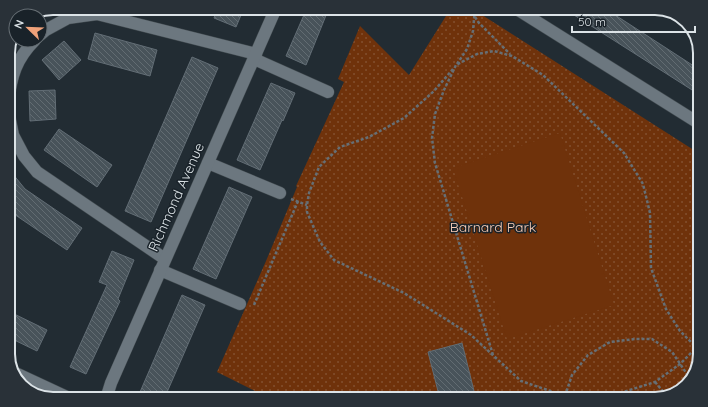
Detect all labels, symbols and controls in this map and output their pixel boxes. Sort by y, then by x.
north arrow [8,8,48,48]
scale bar [572,8,695,34]
text: 50 m [578,14,606,29]
text: N [11,18,27,31]
street label: Richmond Avenue [144,140,208,254]
park label: Barnard Park [450,218,536,236]

